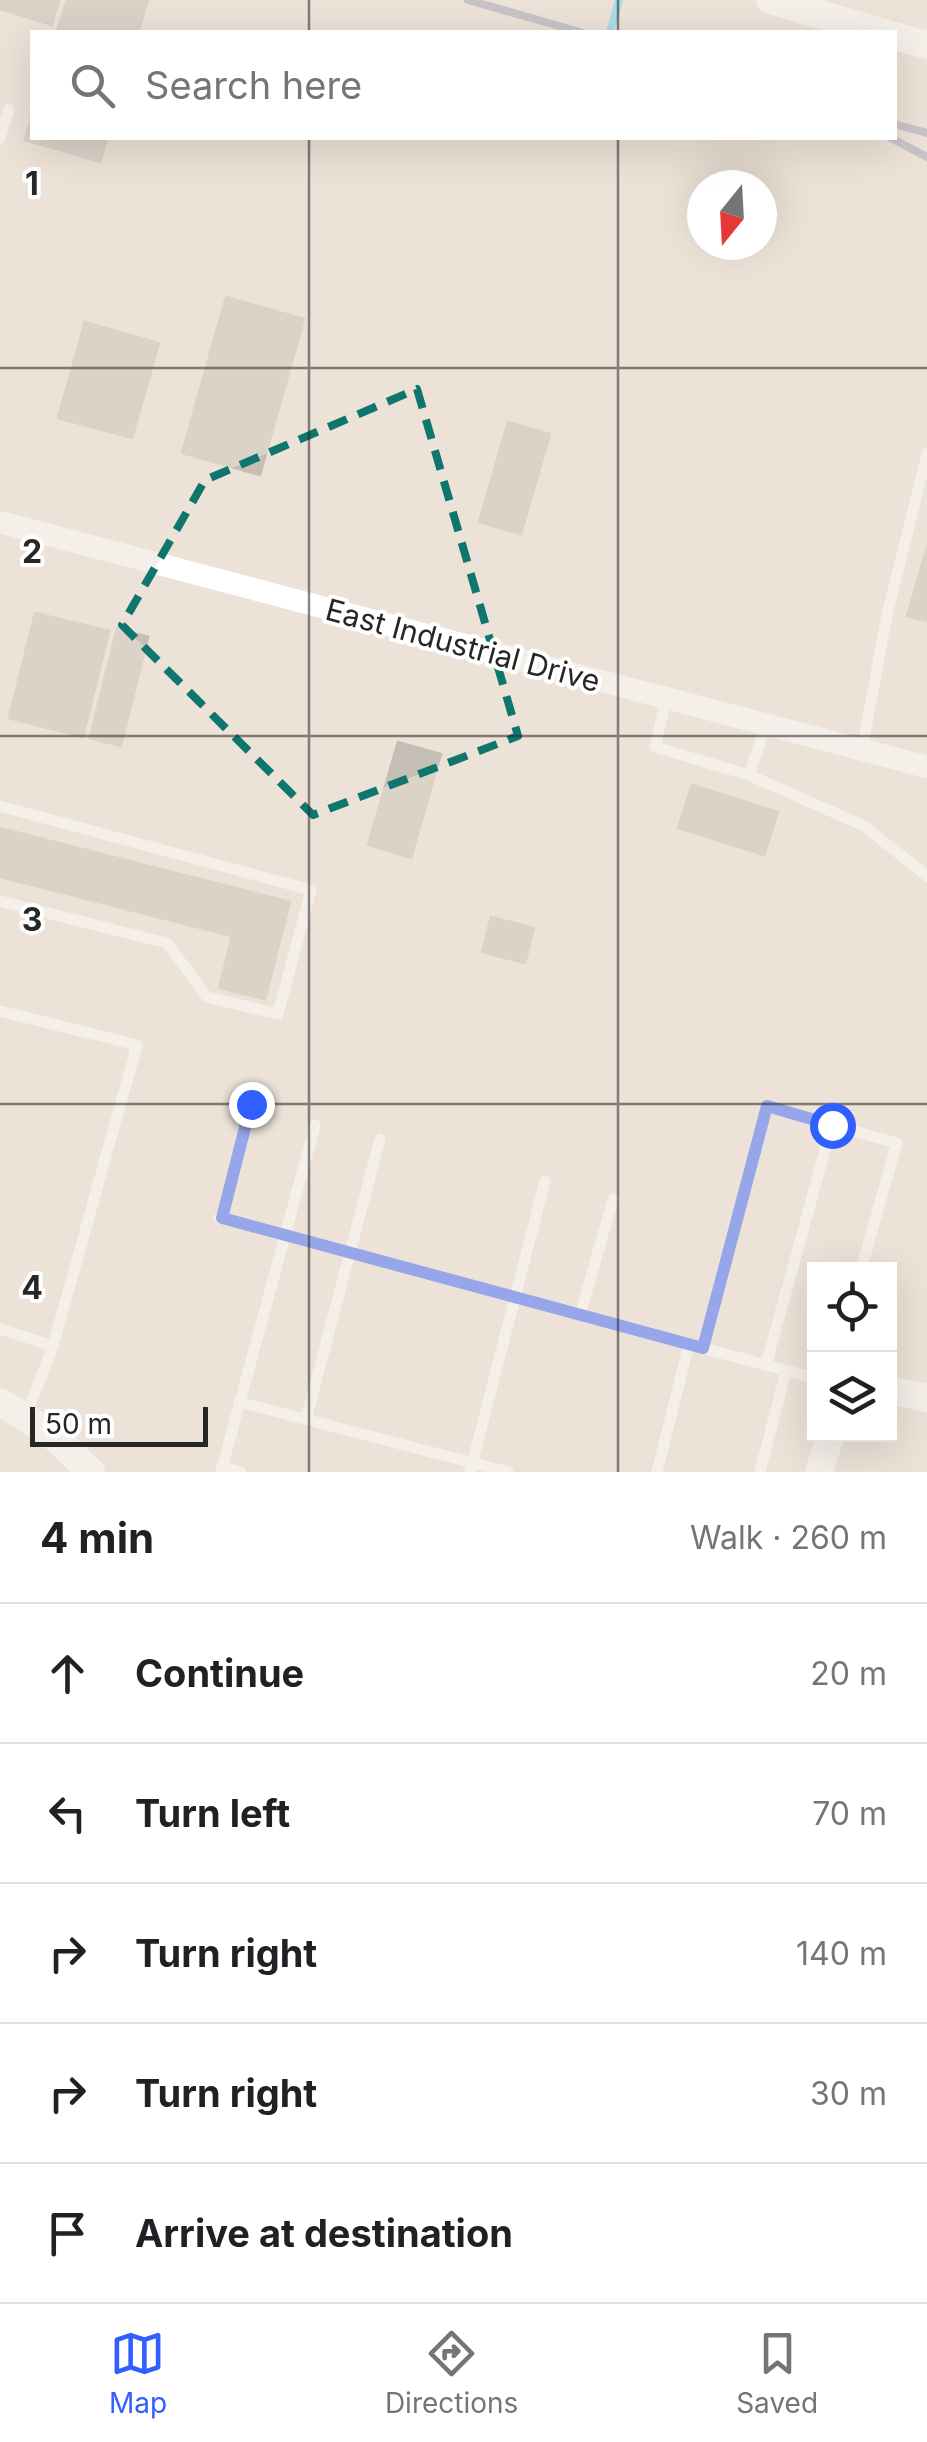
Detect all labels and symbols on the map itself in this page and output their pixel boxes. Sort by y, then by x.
text: 1 [25,164,39,203]
north arrow [687,170,777,260]
text: 2 [22,532,42,571]
street label: East Industrial Drive [322,591,604,699]
text: 3 [22,900,42,939]
route end [229,1082,275,1128]
route start [810,1103,856,1149]
text: 4 [21,1268,43,1307]
scale bar [30,1402,208,1446]

